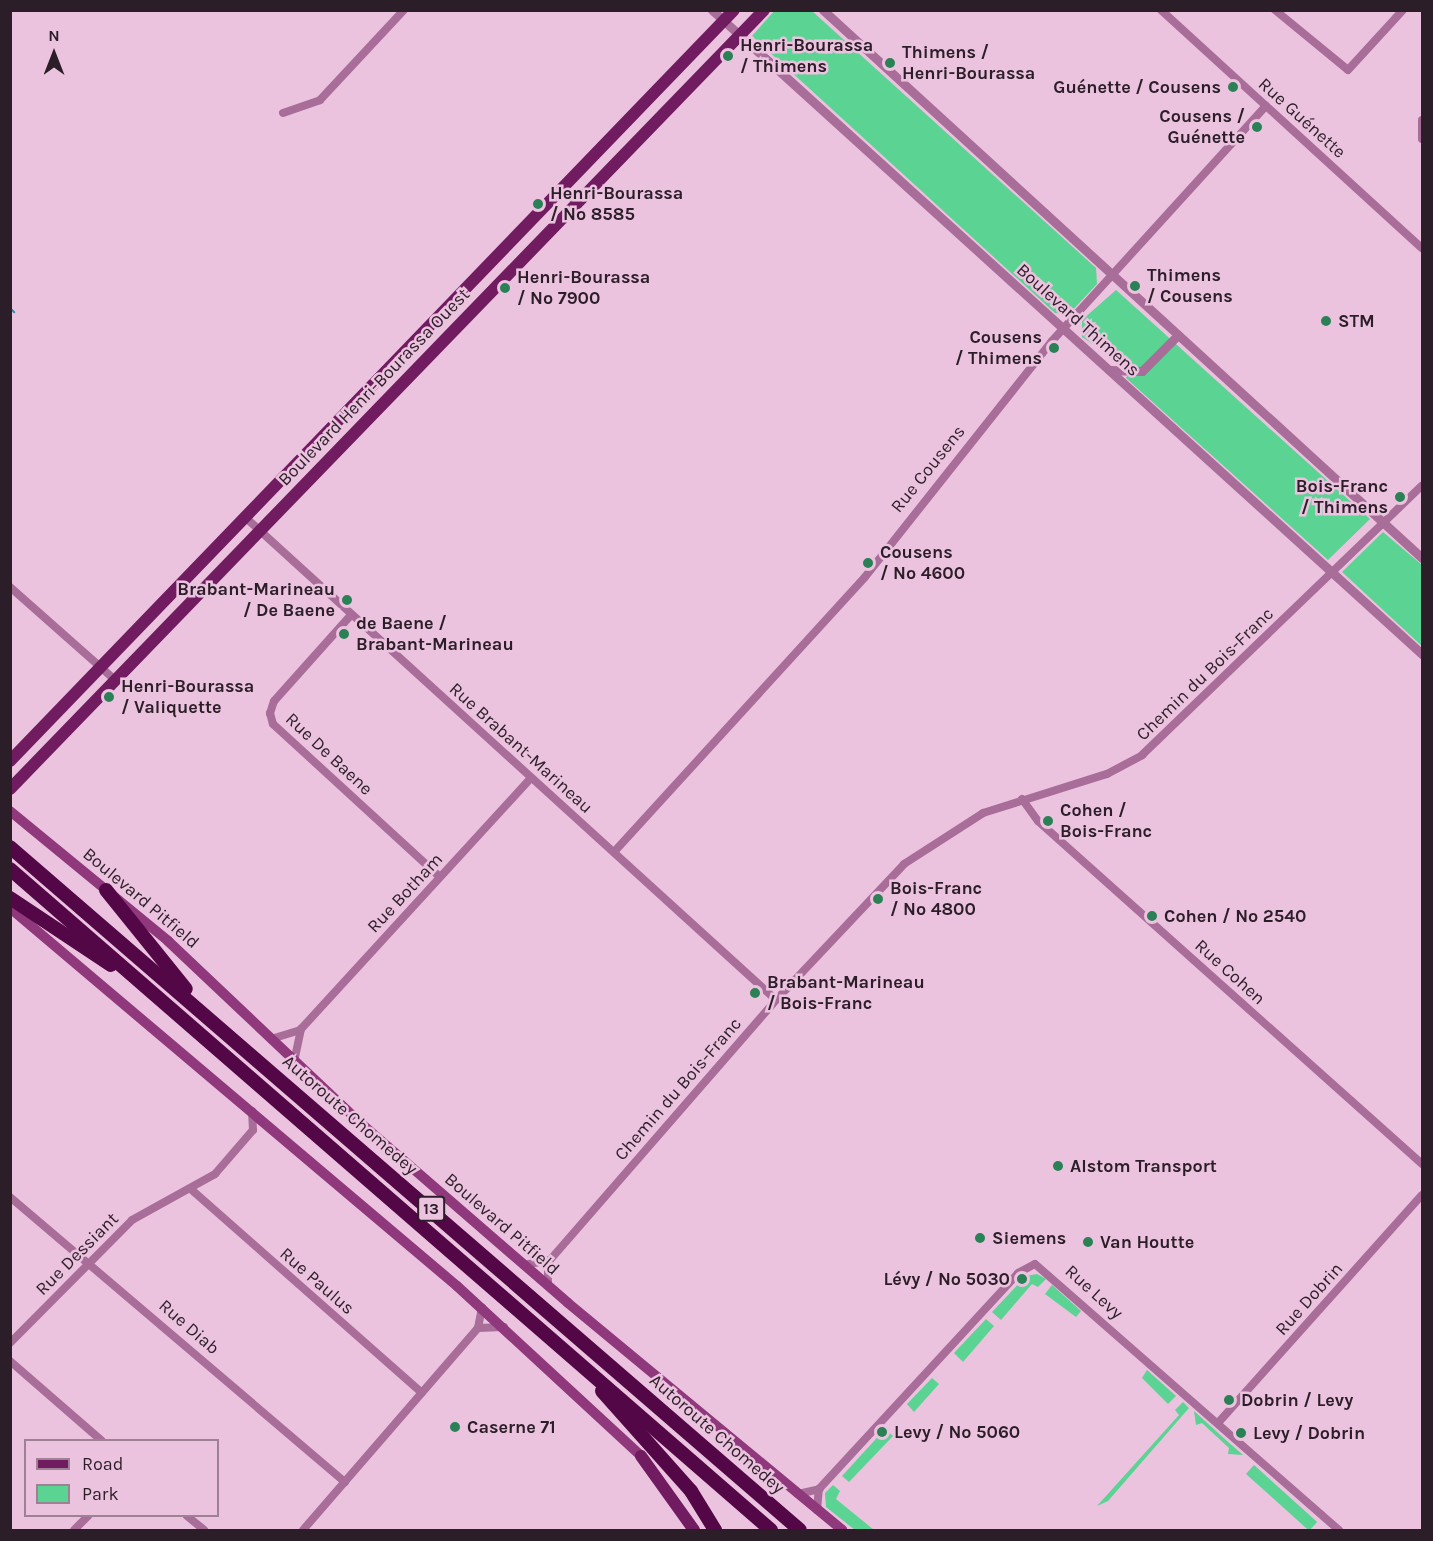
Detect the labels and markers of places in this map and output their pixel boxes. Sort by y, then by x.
place label: Henri-Bourassa / Thimens [740,35,873,78]
place label: Thimens / Henri-Bourassa [902,42,1035,84]
marker: Henri-Bourassa / Thimens [721,49,735,63]
marker: Thimens / Henri-Bourassa [883,56,897,70]
place label: Guénette / Cousens [1053,76,1221,98]
marker: Guénette / Cousens [1226,80,1240,94]
place label: Cousens / Guénette [1159,106,1245,148]
marker: Cousens / Guénette [1250,120,1264,134]
place label: Henri-Bourassa / No 8585 [550,183,683,226]
marker: Henri-Bourassa / No 8585 [531,197,545,211]
place label: Thimens / Cousens [1147,265,1233,308]
place label: Henri-Bourassa / No 7900 [517,267,650,310]
marker: Thimens / Cousens [1128,279,1142,293]
marker: Henri-Bourassa / No 7900 [498,281,512,295]
place label: STM [1338,310,1375,332]
marker: STM [1319,314,1333,328]
place label: Cousens / Thimens [955,327,1042,370]
marker: Cousens / Thimens [1047,341,1061,355]
place label: Bois-Franc / Thimens [1296,476,1388,518]
marker: Bois-Franc / Thimens [1393,490,1407,504]
place label: Cousens / No 4600 [880,542,965,584]
marker: Cousens / No 4600 [861,556,875,570]
place label: Brabant-Marineau / De Baene [177,579,335,622]
marker: Brabant-Marineau / De Baene [340,593,354,607]
place label: de Baene / Brabant-Marineau [356,613,514,656]
marker: de Baene / Brabant-Marineau [337,627,351,641]
place label: Henri-Bourassa / Valiquette [121,676,254,718]
marker: Henri-Bourassa / Valiquette [102,690,116,704]
place label: Cohen / Bois-Franc [1060,800,1152,842]
marker: Cohen / Bois-Franc [1041,814,1055,828]
place label: Bois-Franc / No 4800 [890,878,982,920]
marker: Bois-Franc / No 4800 [871,892,885,906]
place label: Cohen / No 2540 [1164,905,1306,927]
marker: Cohen / No 2540 [1145,909,1159,923]
place label: Brabant-Marineau / Bois-Franc [767,972,925,1014]
marker: Brabant-Marineau / Bois-Franc [748,986,762,1000]
place label: Alstom Transport [1070,1155,1217,1177]
marker: Alstom Transport [1051,1159,1065,1173]
place label: Siemens [992,1227,1066,1249]
marker: Siemens [973,1231,987,1245]
place label: Van Houtte [1100,1231,1194,1253]
marker: Van Houtte [1081,1235,1095,1249]
place label: Lévy / No 5030 [883,1268,1010,1290]
marker: Lévy / No 5030 [1015,1272,1029,1286]
place label: Dobrin / Levy [1241,1389,1353,1411]
marker: Dobrin / Levy [1222,1393,1236,1407]
place label: Caserne 71 [467,1416,556,1438]
marker: Caserne 71 [448,1420,462,1434]
place label: Levy / No 5060 [894,1421,1020,1443]
place label: Levy / Dobrin [1253,1422,1365,1444]
marker: Levy / No 5060 [875,1425,889,1439]
marker: Levy / Dobrin [1234,1426,1248,1440]

